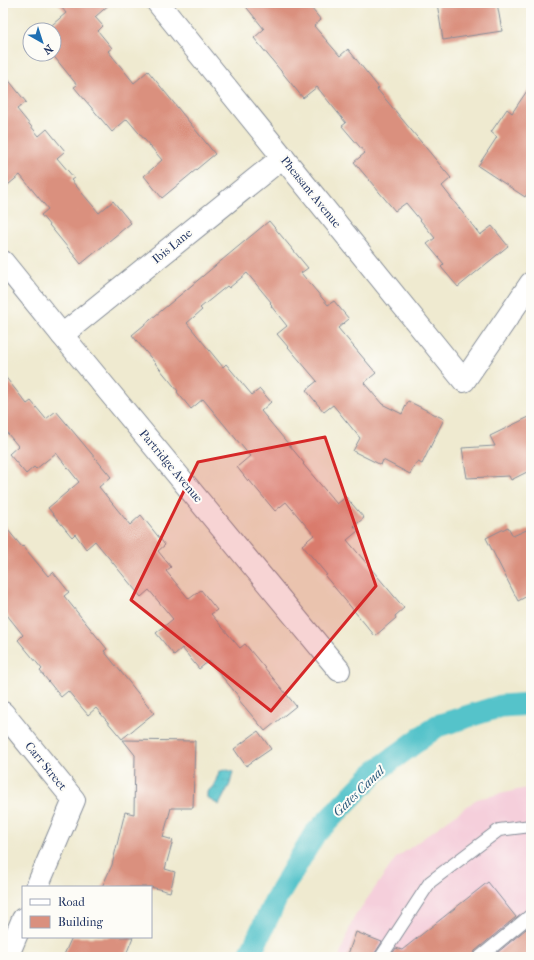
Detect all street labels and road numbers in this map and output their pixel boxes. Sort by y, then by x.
street label: Pheasant Avenue [278,153,344,231]
street label: Ibis Lane [149,226,195,266]
street label: Partridge Avenue [136,427,206,505]
street label: Carr Street [22,739,70,794]

